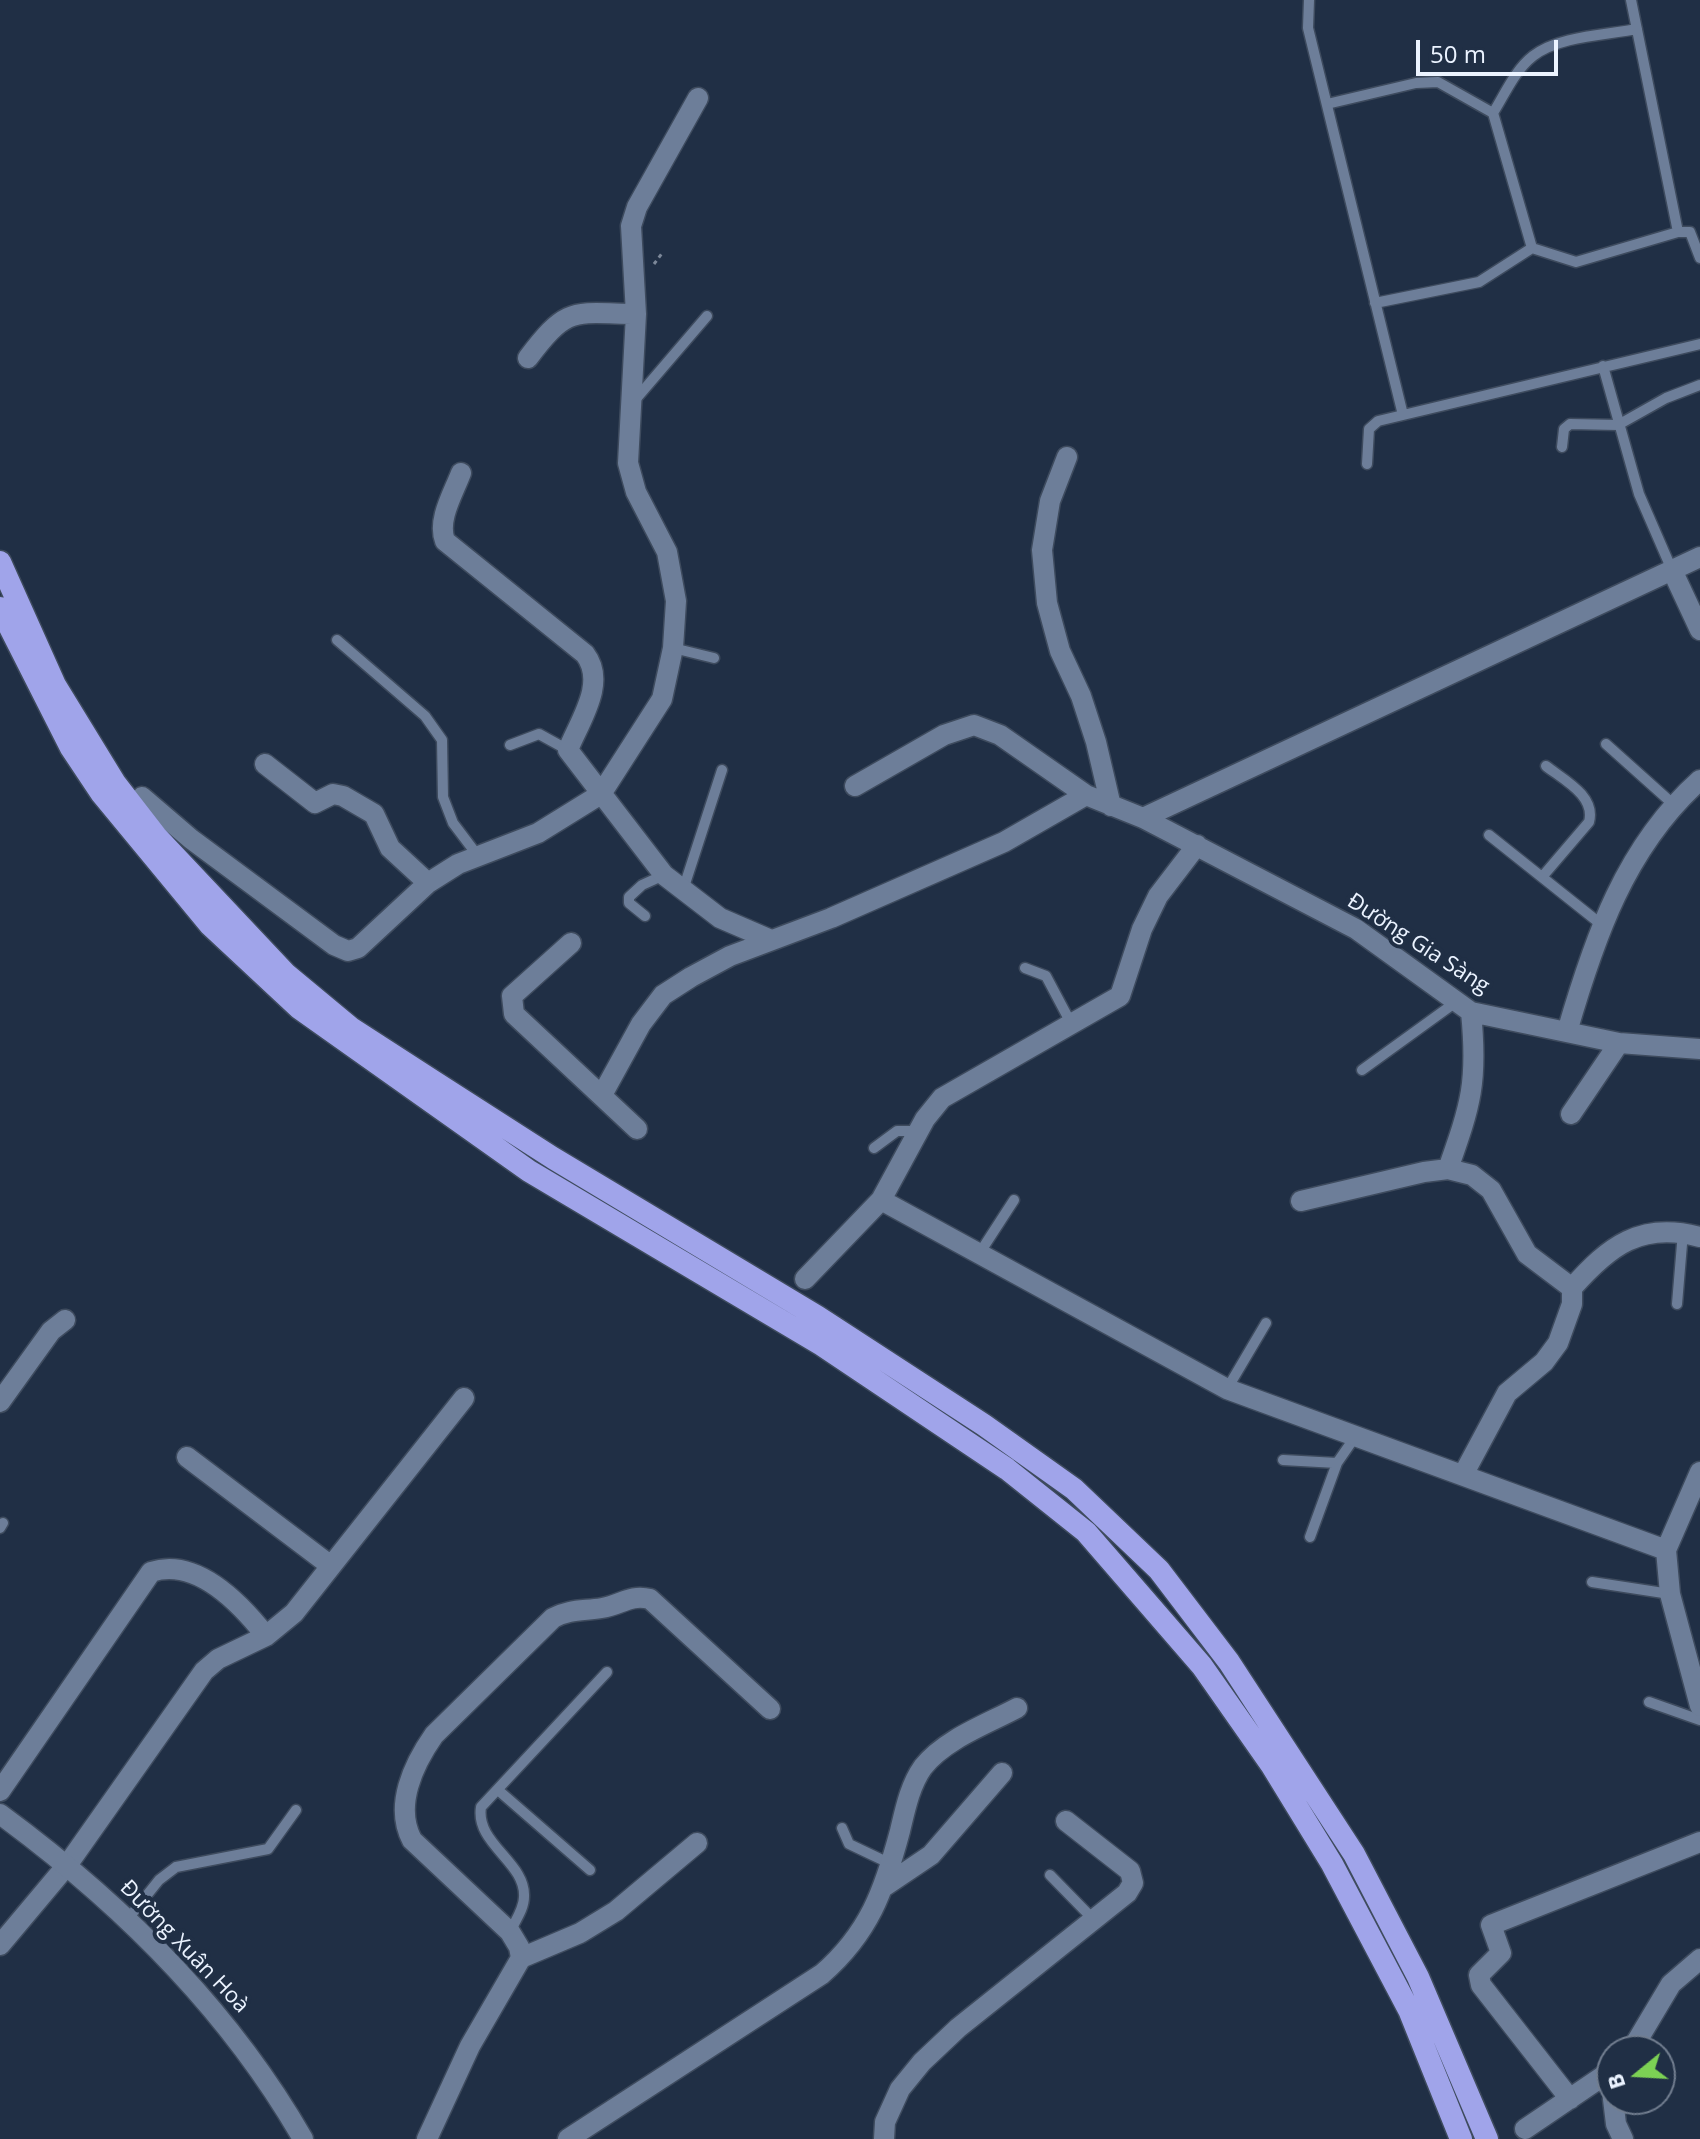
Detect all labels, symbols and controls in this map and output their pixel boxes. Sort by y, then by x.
scale bar [1420,24,1562,74]
text: 50 m [1430,37,1486,70]
street label: Đường Gia Sàng [1342,888,1494,1000]
street label: Đường Xuân Hoà [114,1875,254,2019]
north arrow [1596,2035,1676,2115]
text: B [1599,2070,1632,2093]

